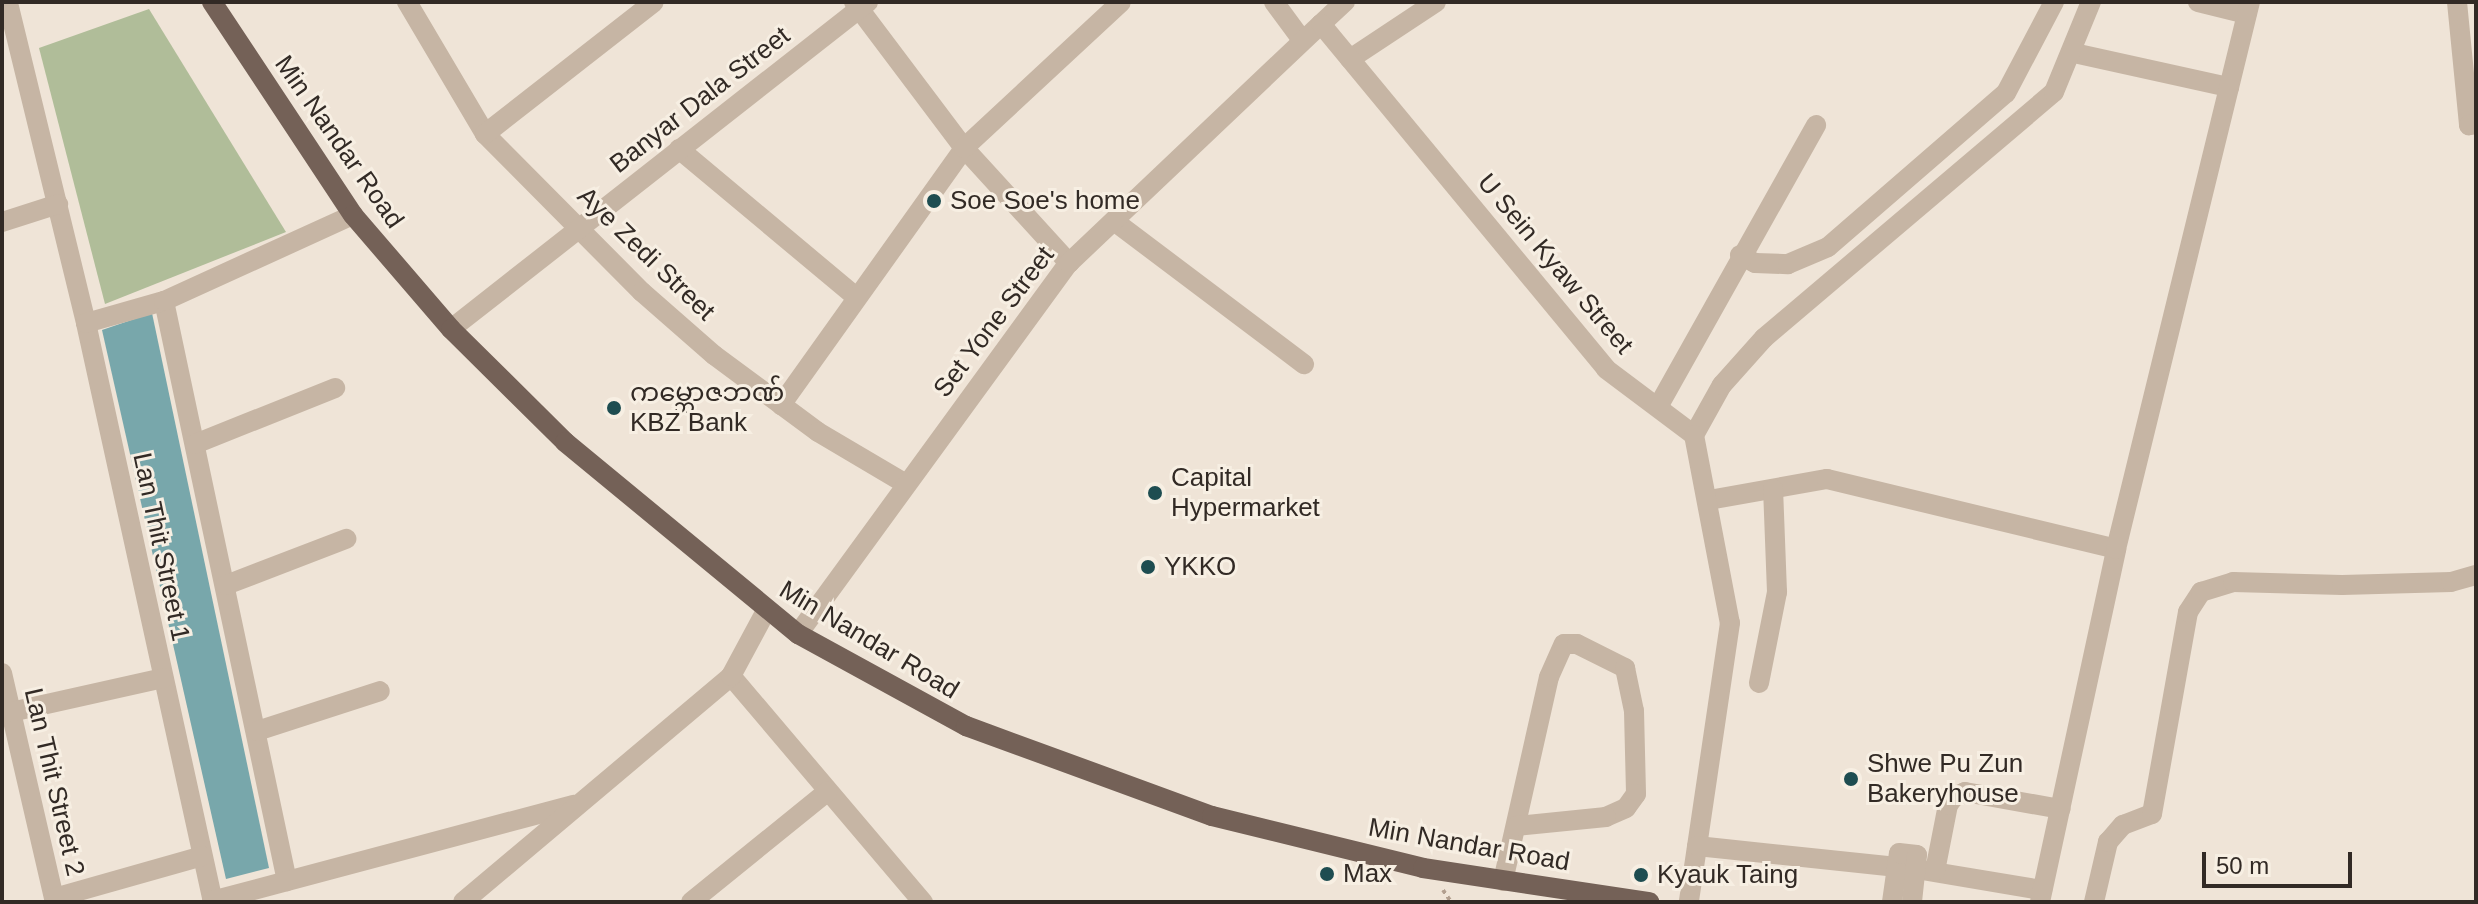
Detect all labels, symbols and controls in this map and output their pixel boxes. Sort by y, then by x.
street label: Banyar Dala Street [604,20,796,180]
street label: Min Nandar Road [268,50,410,234]
street label: U Sein Kyaw Street [1471,168,1639,360]
street label: Aye Zedi Street [571,181,721,327]
place label: Soe Soe's home [950,185,1140,217]
marker: Soe Soe's home [925,192,943,210]
street label: Set Yone Street [927,240,1061,404]
place label: ကမ္ဘောဇဘဏ် KBZ Bank [630,377,784,438]
marker: ကမ္ဘောဇဘဏ် KBZ Bank [605,399,623,417]
street label: Lan Thit Street 1 [126,450,196,644]
place label: Capital Hypermarket [1171,462,1320,524]
marker: Capital Hypermarket [1146,484,1164,502]
place label: YKKO [1164,551,1236,583]
marker: YKKO [1139,558,1157,576]
street label: Min Nandar Road [774,574,964,706]
street label: Lan Thit Street 2 [17,685,91,879]
place label: Shwe Pu Zun Bakeryhouse [1867,748,2023,810]
marker: Shwe Pu Zun Bakeryhouse [1842,770,1860,788]
street label: Min Nandar Road [1366,812,1572,878]
scale bar [2206,836,2356,886]
text: 50 m [2216,852,2269,879]
place label: Max [1343,858,1392,890]
place label: Kyauk Taing [1657,859,1799,891]
marker: Max [1318,865,1336,883]
marker: Kyauk Taing [1632,866,1650,884]

